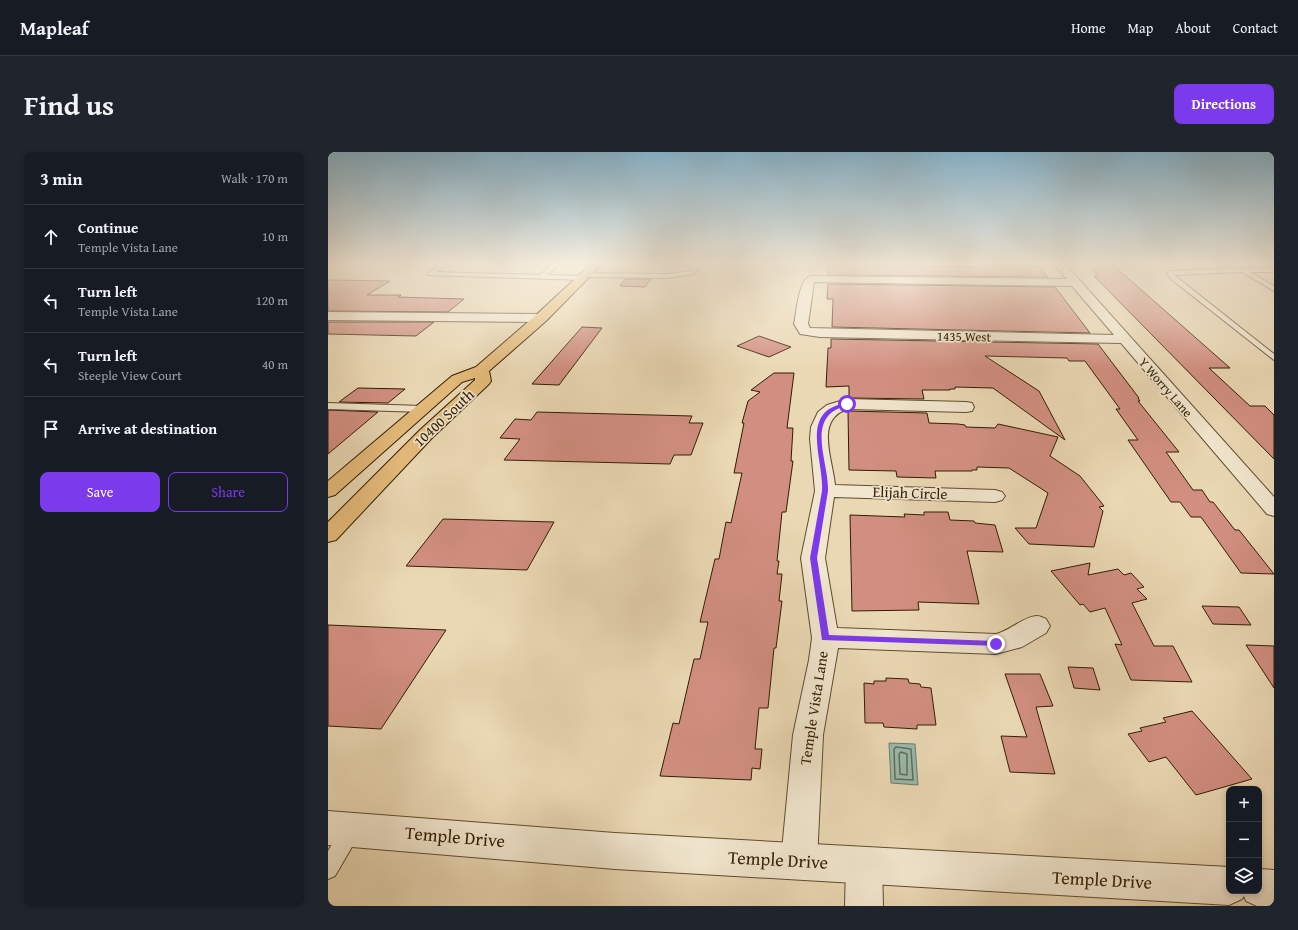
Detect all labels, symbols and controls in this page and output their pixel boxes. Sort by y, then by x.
text: Mapleaf [20,14,89,42]
text: Home [1071,18,1106,38]
text: Map [1128,18,1153,38]
text: About [1175,18,1211,38]
text: Contact [1233,18,1278,38]
text: Find us [24,84,114,125]
button: Directions [1174,84,1274,124]
text: 3 min [40,166,82,191]
text: Walk · 170 m [221,169,288,188]
text: Continue [78,217,139,238]
icon: ahead [40,226,62,248]
text: 10 m [262,227,288,246]
text: Temple Vista Lane [78,238,178,257]
text: Turn left [78,281,137,302]
icon: left [40,290,62,312]
text: 120 m [256,291,288,310]
text: Temple Vista Lane [78,302,178,321]
street label: 1435 West [937,327,992,346]
text: Turn left [78,345,137,366]
street label: Y Worry Lane [1134,353,1197,421]
icon: left [40,354,62,376]
text: 40 m [262,355,288,374]
text: Steeple View Court [78,366,182,385]
street label: 10400 South [409,384,479,451]
route start [838,395,856,413]
icon: arrive [40,418,62,440]
text: Arrive at destination [78,418,217,439]
button: Save [40,472,160,512]
button: Share [168,472,288,512]
street label: Elijah Circle [872,481,948,504]
route end [987,635,1005,653]
street label: Temple Vista Lane [794,649,833,767]
map controls [1226,786,1262,894]
button: + [1226,786,1262,822]
street label: Temple Drive [404,819,506,854]
button: − [1226,822,1262,858]
street label: Temple Drive [727,843,829,876]
button: layers [1226,858,1262,894]
street label: Temple Drive [1051,863,1153,896]

